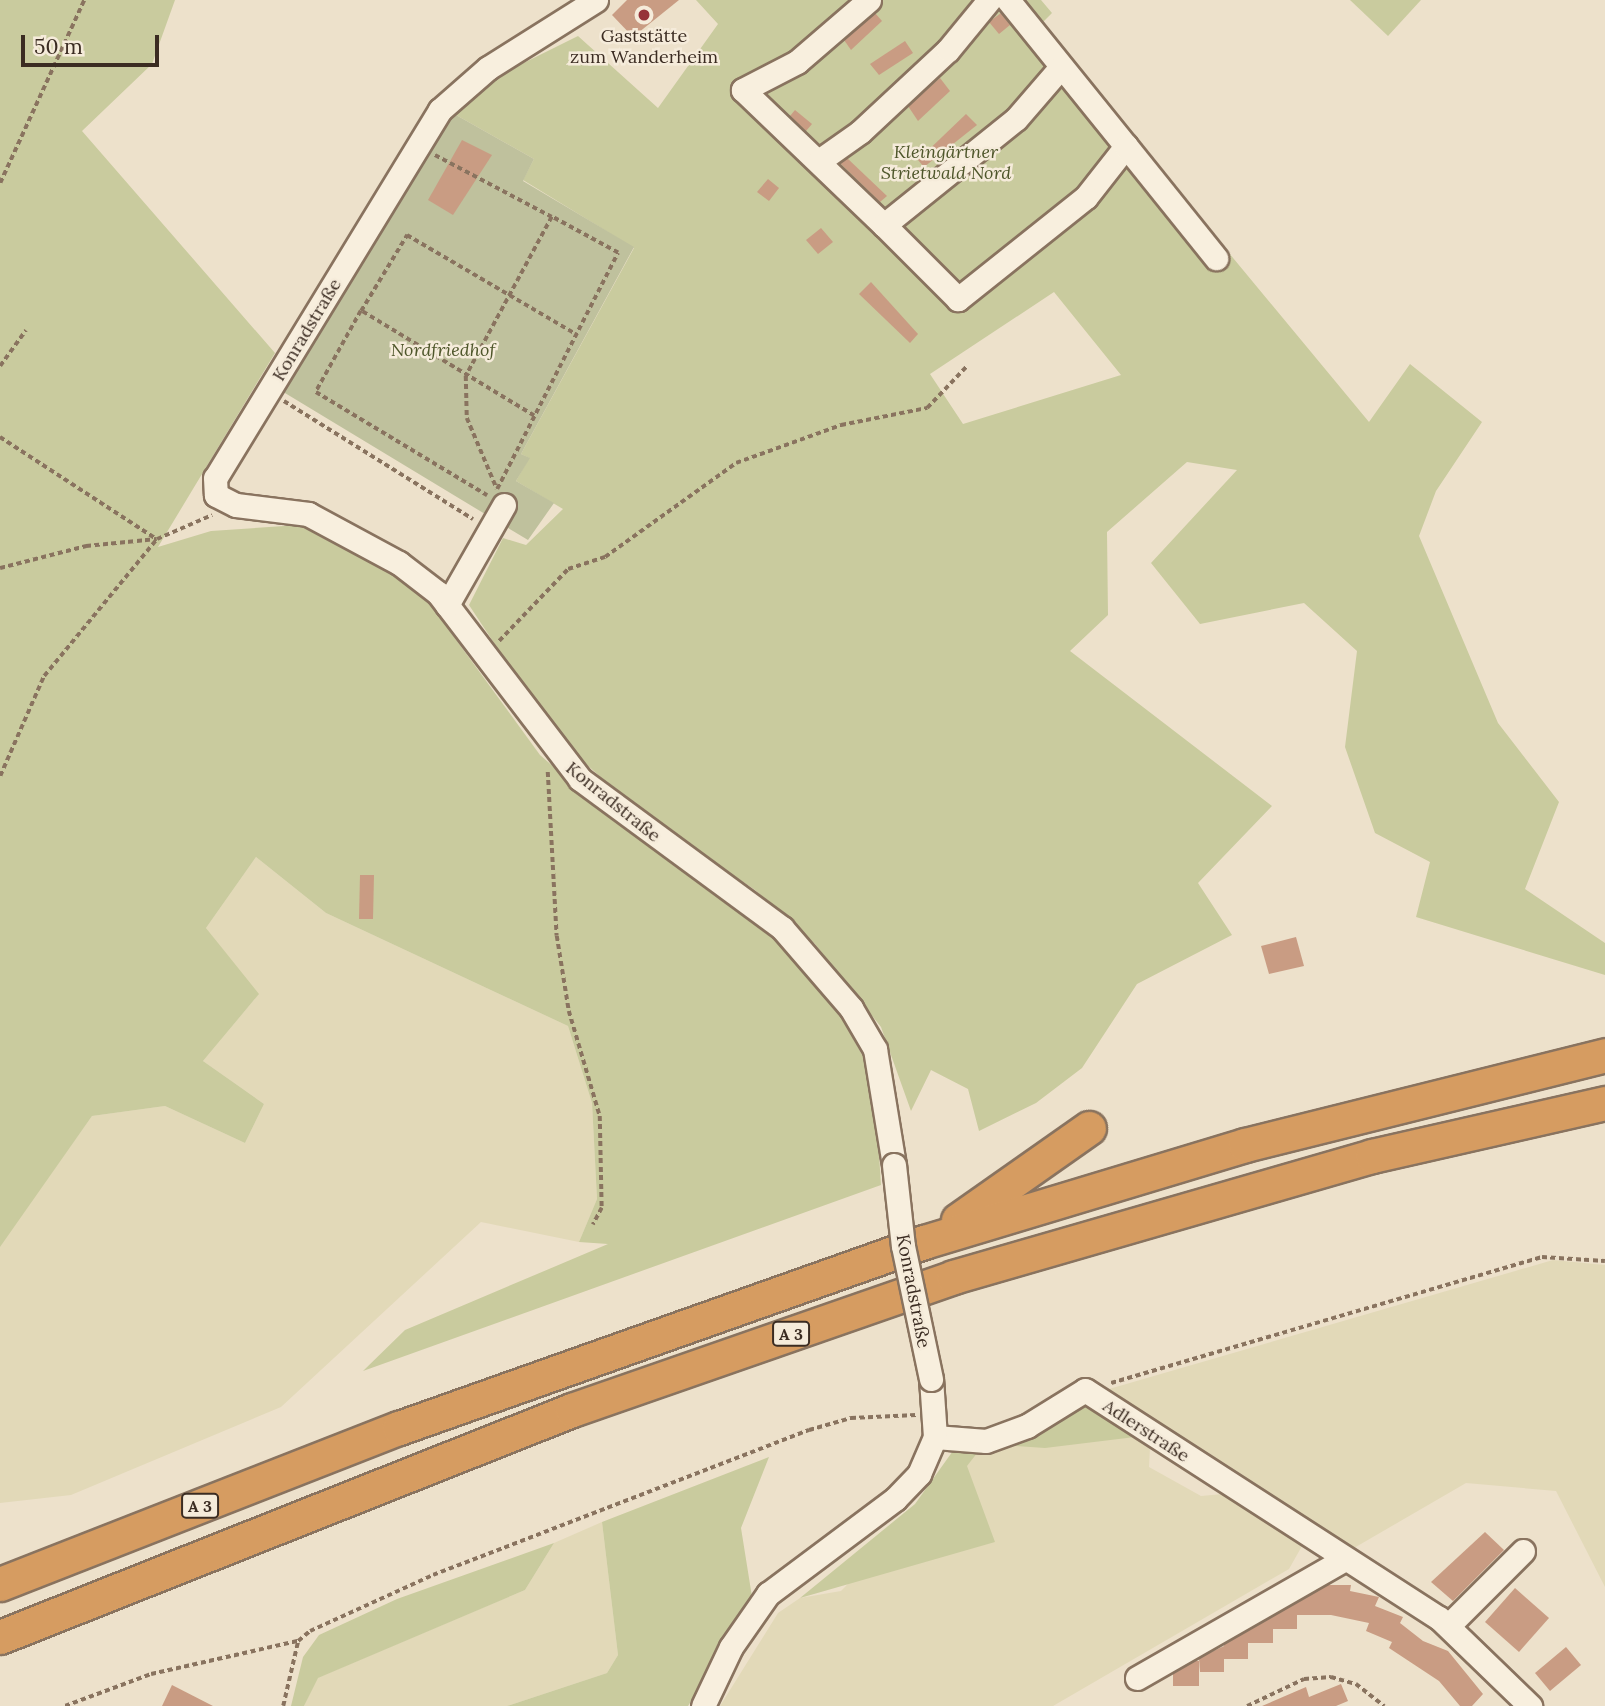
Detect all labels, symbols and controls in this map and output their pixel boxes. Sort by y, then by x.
marker: Gaststätte zum Wanderheim [636,7,652,23]
scale bar [24,21,163,65]
place label: Gaststätte zum Wanderheim [570,26,718,68]
text: 50 m [34,33,83,60]
park label: Kleingärtner Strietwald Nord [881,142,1011,184]
street label: Konradstraße [268,275,346,385]
park label: Nordfriedhof [391,339,495,361]
street label: Konradstraße [561,757,665,847]
street label: Konradstraße [891,1232,935,1350]
road number: A 3 [772,1322,810,1346]
street label: Adlerstraße [1099,1395,1193,1467]
road number: A 3 [181,1494,219,1518]

